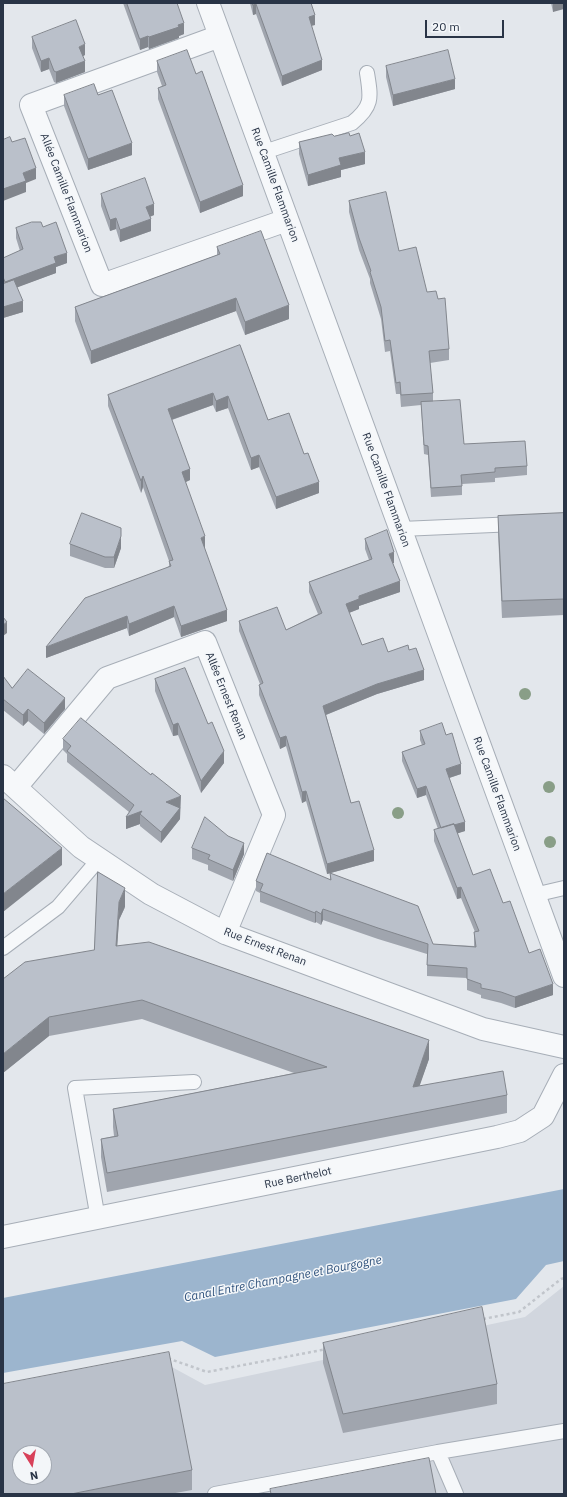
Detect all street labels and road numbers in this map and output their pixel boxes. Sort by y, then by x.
street label: Rue Camille Flammarion [248,126,302,244]
street label: Allée Camille Flammarion [37,132,95,254]
street label: Rue Camille Flammarion [359,431,413,549]
street label: Allée Ernest Renan [202,650,250,742]
street label: Rue Camille Flammarion [470,735,524,853]
street label: Rue Ernest Renan [222,925,308,969]
street label: Rue Berthelot [263,1164,333,1192]

